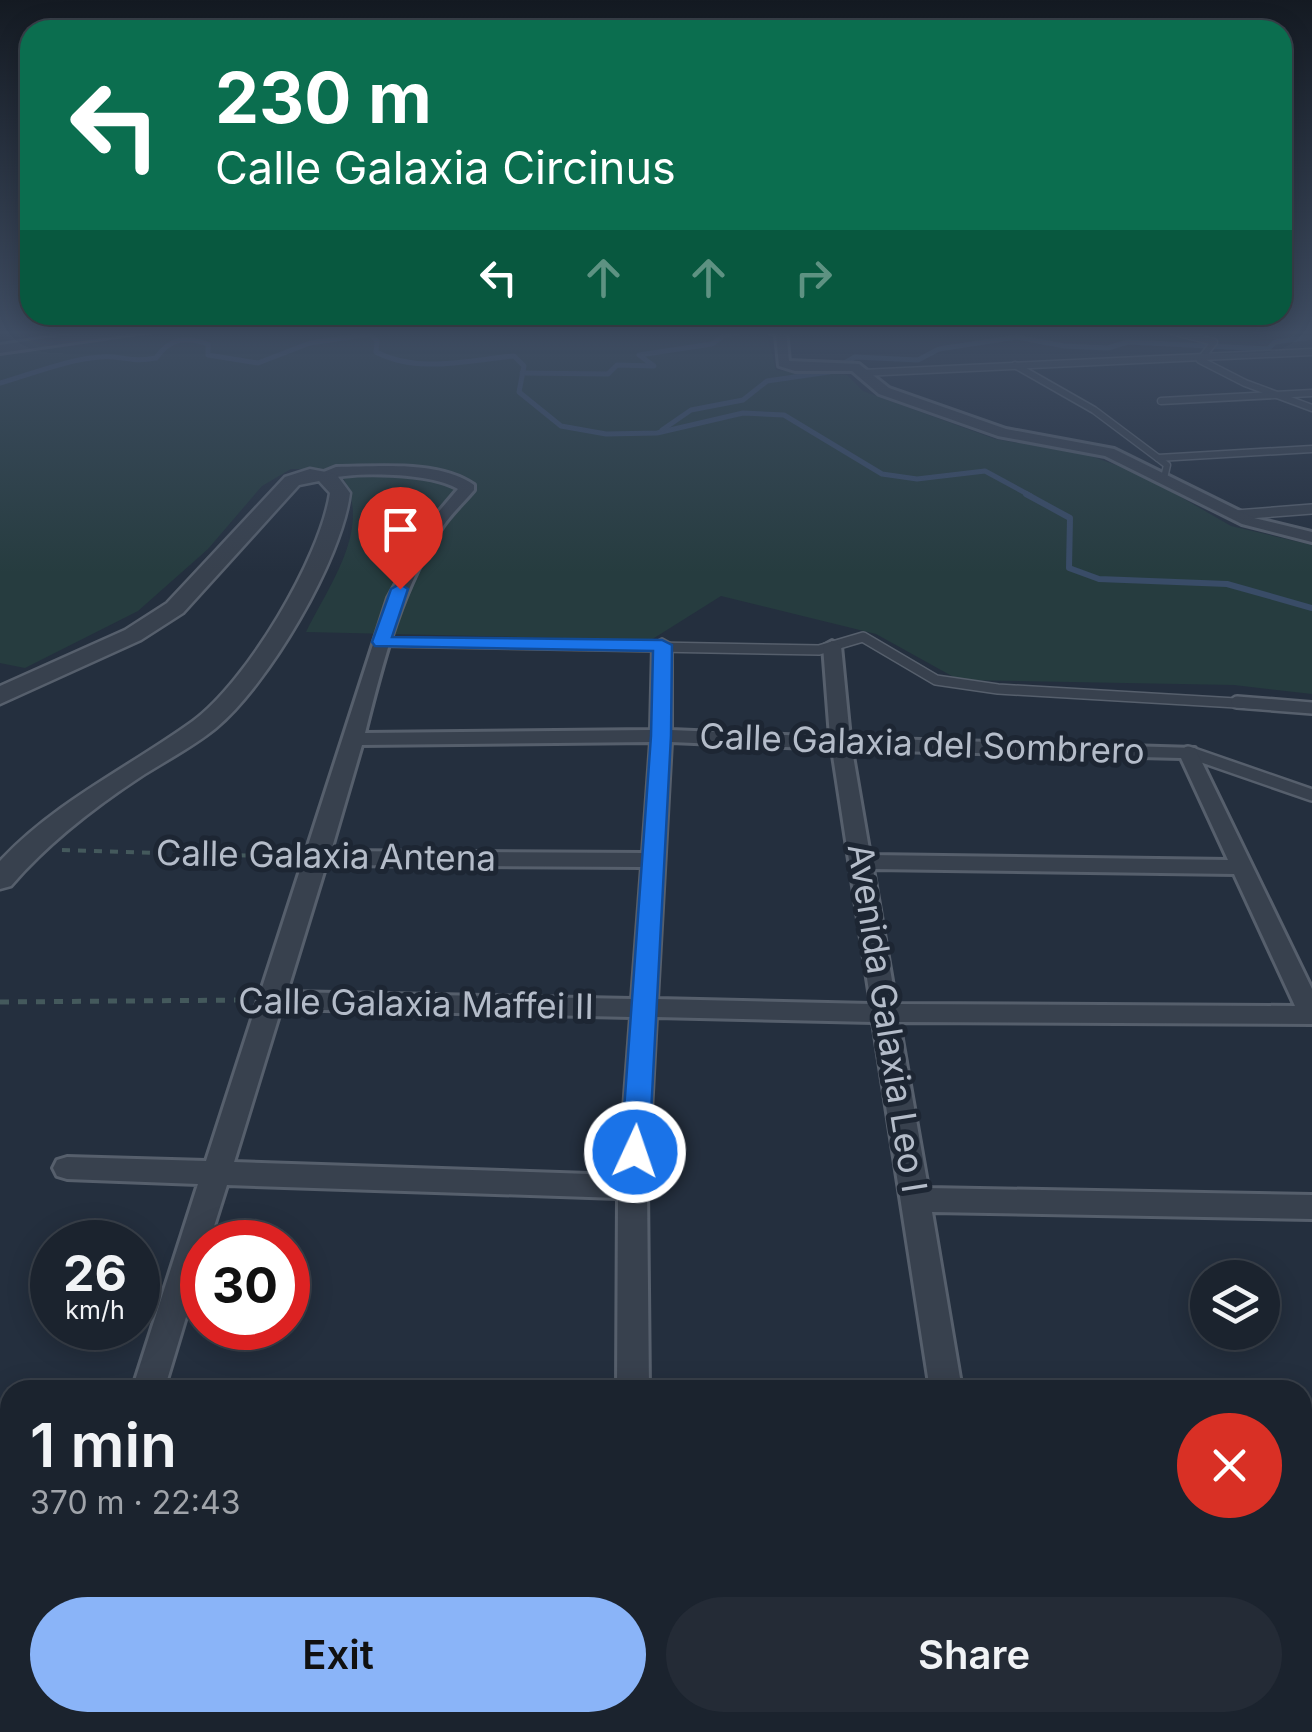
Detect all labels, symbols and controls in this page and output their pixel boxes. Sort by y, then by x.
text: 230 m [215,55,432,140]
icon: left [50,60,180,190]
text: Calle Galaxia Circinus [215,140,676,195]
icon: left [471,250,526,305]
icon: ahead [576,250,631,305]
icon: ahead [681,250,736,305]
icon: right [786,250,841,305]
pin [358,487,443,590]
icon: arrive [373,502,428,557]
street label: Calle Galaxia del Sombrero [699,714,1145,772]
street label: Calle Galaxia Antena [156,831,496,879]
street label: Avenida Galaxia Leo I [840,840,936,1195]
street label: Calle Galaxia Maffei II [238,979,594,1027]
position arrow [583,1100,687,1204]
speed limit sign: 30 [180,1220,310,1350]
text: 26 [63,1243,127,1303]
map controls [1190,1260,1280,1350]
button: layers [1190,1260,1280,1350]
text: km/h [65,1295,125,1325]
text: 1 min [30,1409,177,1481]
button: close [1177,1413,1282,1518]
text: 370 m · 22:43 [30,1483,241,1522]
button: Exit [30,1597,646,1712]
button: Share [666,1597,1282,1712]

